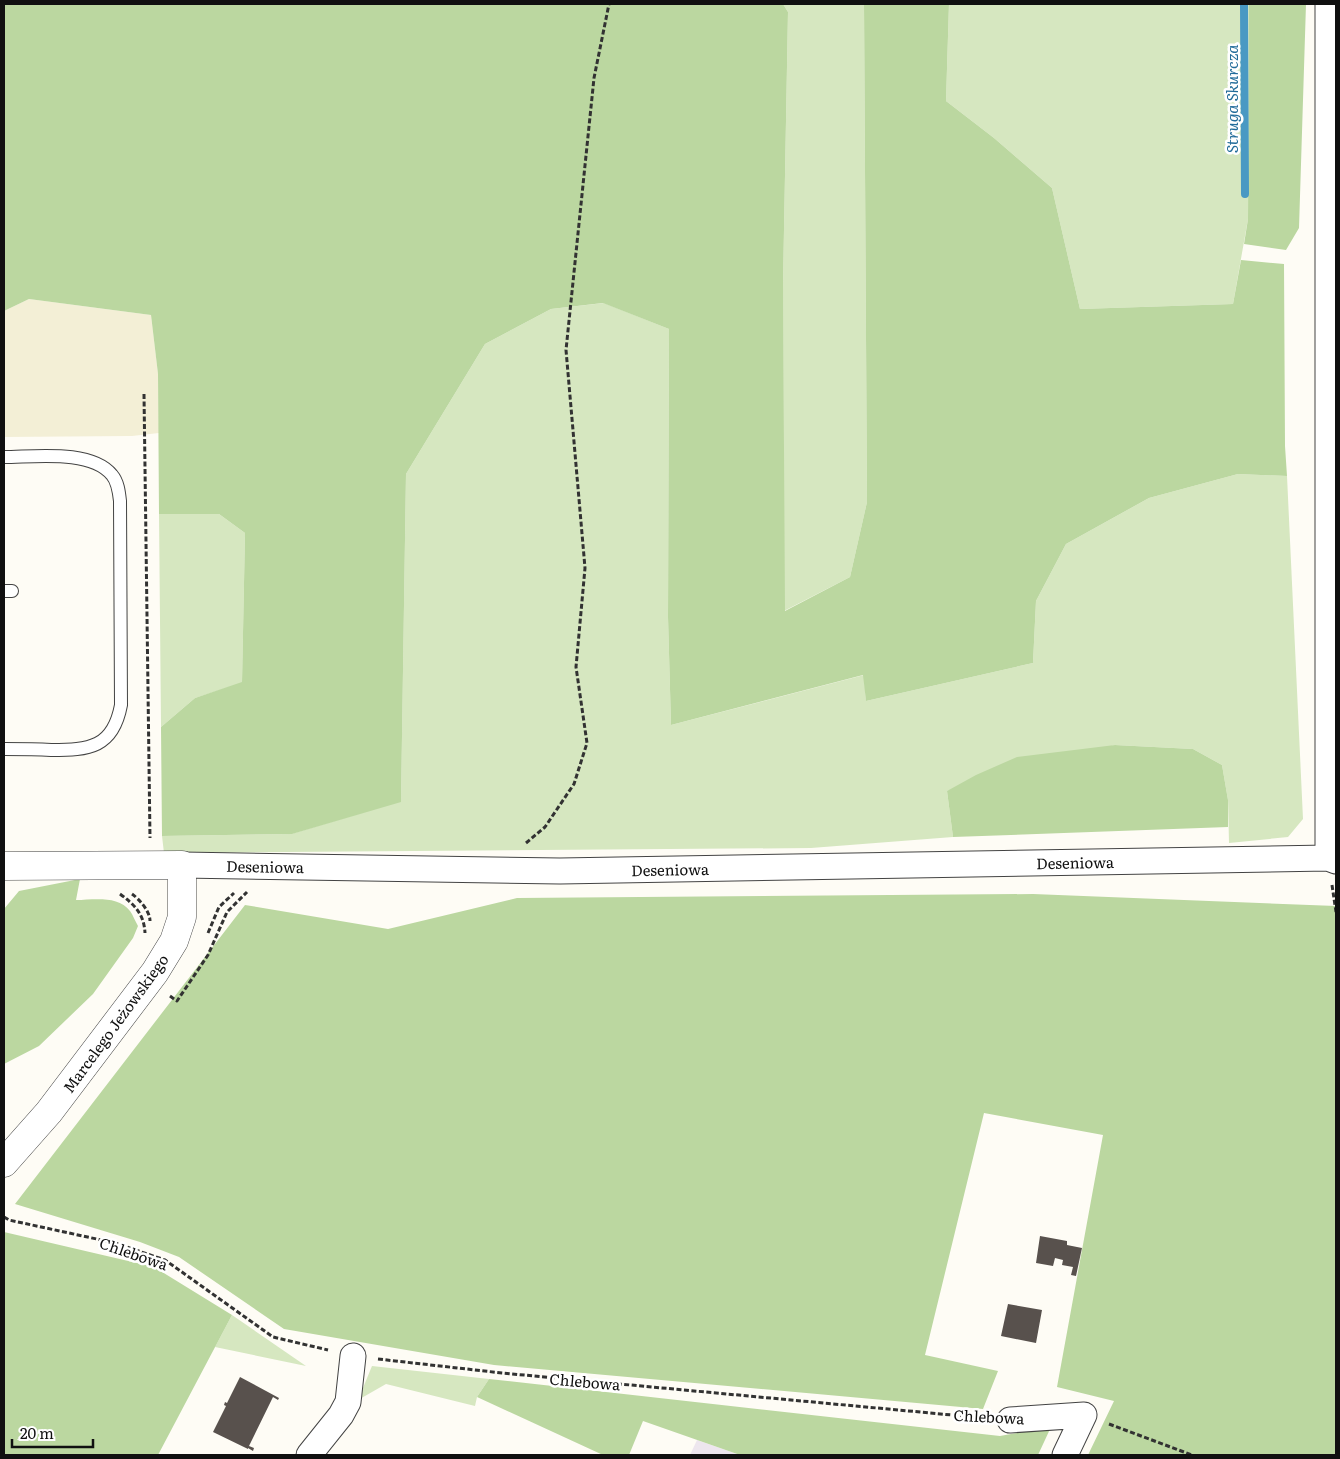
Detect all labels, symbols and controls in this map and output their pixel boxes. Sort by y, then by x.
water label: Struga Skurcza [1219,44,1243,153]
street label: Deseniowa [1036,850,1115,874]
street label: Deseniowa [226,854,305,878]
street label: Deseniowa [631,857,710,881]
street label: Marcelego Jeżowskiego [57,949,173,1097]
street label: Chlebowa [97,1231,172,1276]
street label: Chlebowa [549,1366,622,1396]
street label: Chlebowa [953,1403,1026,1429]
scale bar [12,1416,94,1448]
text: 20 m [20,1421,54,1444]

